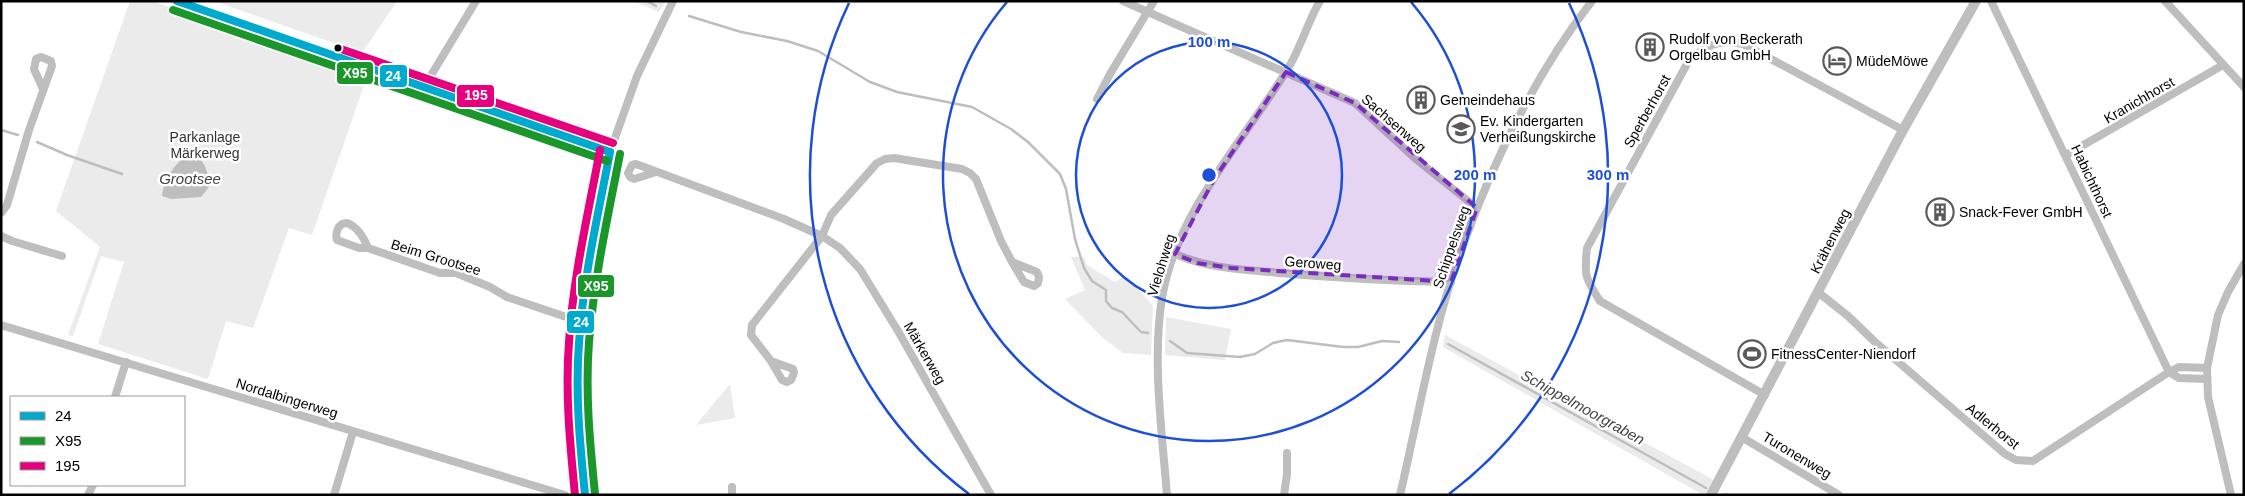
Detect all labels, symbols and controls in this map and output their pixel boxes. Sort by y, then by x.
place label: Rudolf von Beckerath Orgelbau GmbH [1669,31,1803,63]
building icon: Rudolf von Beckerath Orgelbau GmbH [1635,32,1665,62]
text: 100 m [1188,33,1230,50]
unlabelled marker [333,43,343,53]
hotel icon: MüdeMöwe [1822,46,1852,76]
place label: MüdeMöwe [1856,53,1929,69]
line badge: X95 [336,61,374,85]
line badge: 24 [379,64,408,88]
text: X95 [343,65,368,81]
text: 24 [385,68,401,84]
street label: Sperberhorst [1620,72,1674,150]
street label: Kranichhorst [2101,73,2177,127]
line badge: 195 [456,84,495,108]
building icon: Gemeindehaus [1406,85,1436,115]
text: 195 [464,87,488,103]
street label: Sachsenweg [1358,91,1430,155]
place label: Gemeindehaus [1440,92,1535,108]
place label: Ev. Kindergarten Verheißungskirche [1480,113,1596,145]
school or university icon: Ev. Kindergarten Verheißungskirche [1446,114,1476,144]
park label: Parkanlage Märkerweg [170,129,241,161]
street label: Habichthorst [2068,142,2116,220]
centre of rings [1200,166,1218,184]
text: 200 m [1454,166,1496,183]
text: 300 m [1587,166,1629,183]
water label: Grootsee [159,170,221,187]
building icon: Snack-Fever GmbH [1925,197,1955,227]
street label: Schippelsweg [1429,204,1473,290]
place label: Snack-Fever GmbH [1959,204,2083,220]
street label: Krähenweg [1807,206,1853,276]
street label: Vielohweg [1144,232,1178,298]
street label: Beim Grootsee [389,236,483,278]
street label: Geroweg [1284,253,1342,273]
line badge: X95 [577,274,615,298]
text: X95 [584,278,609,294]
line badge: 24 [566,310,595,334]
text: 24 [573,314,589,330]
street label: Märkerweg [901,319,949,387]
sports icon: FitnessCenter-Niendorf [1737,339,1767,369]
place label: FitnessCenter-Niendorf [1771,346,1916,362]
water label: Schippelmoorgraben [1518,366,1648,448]
street label: Nordalbingerweg [234,375,340,421]
legend [10,396,185,486]
street label: Adlerhorst [1963,400,2023,452]
text: 24 [55,407,72,424]
street label: Turonenweg [1760,428,1834,482]
text: X95 [55,432,82,449]
text: 195 [55,457,80,474]

